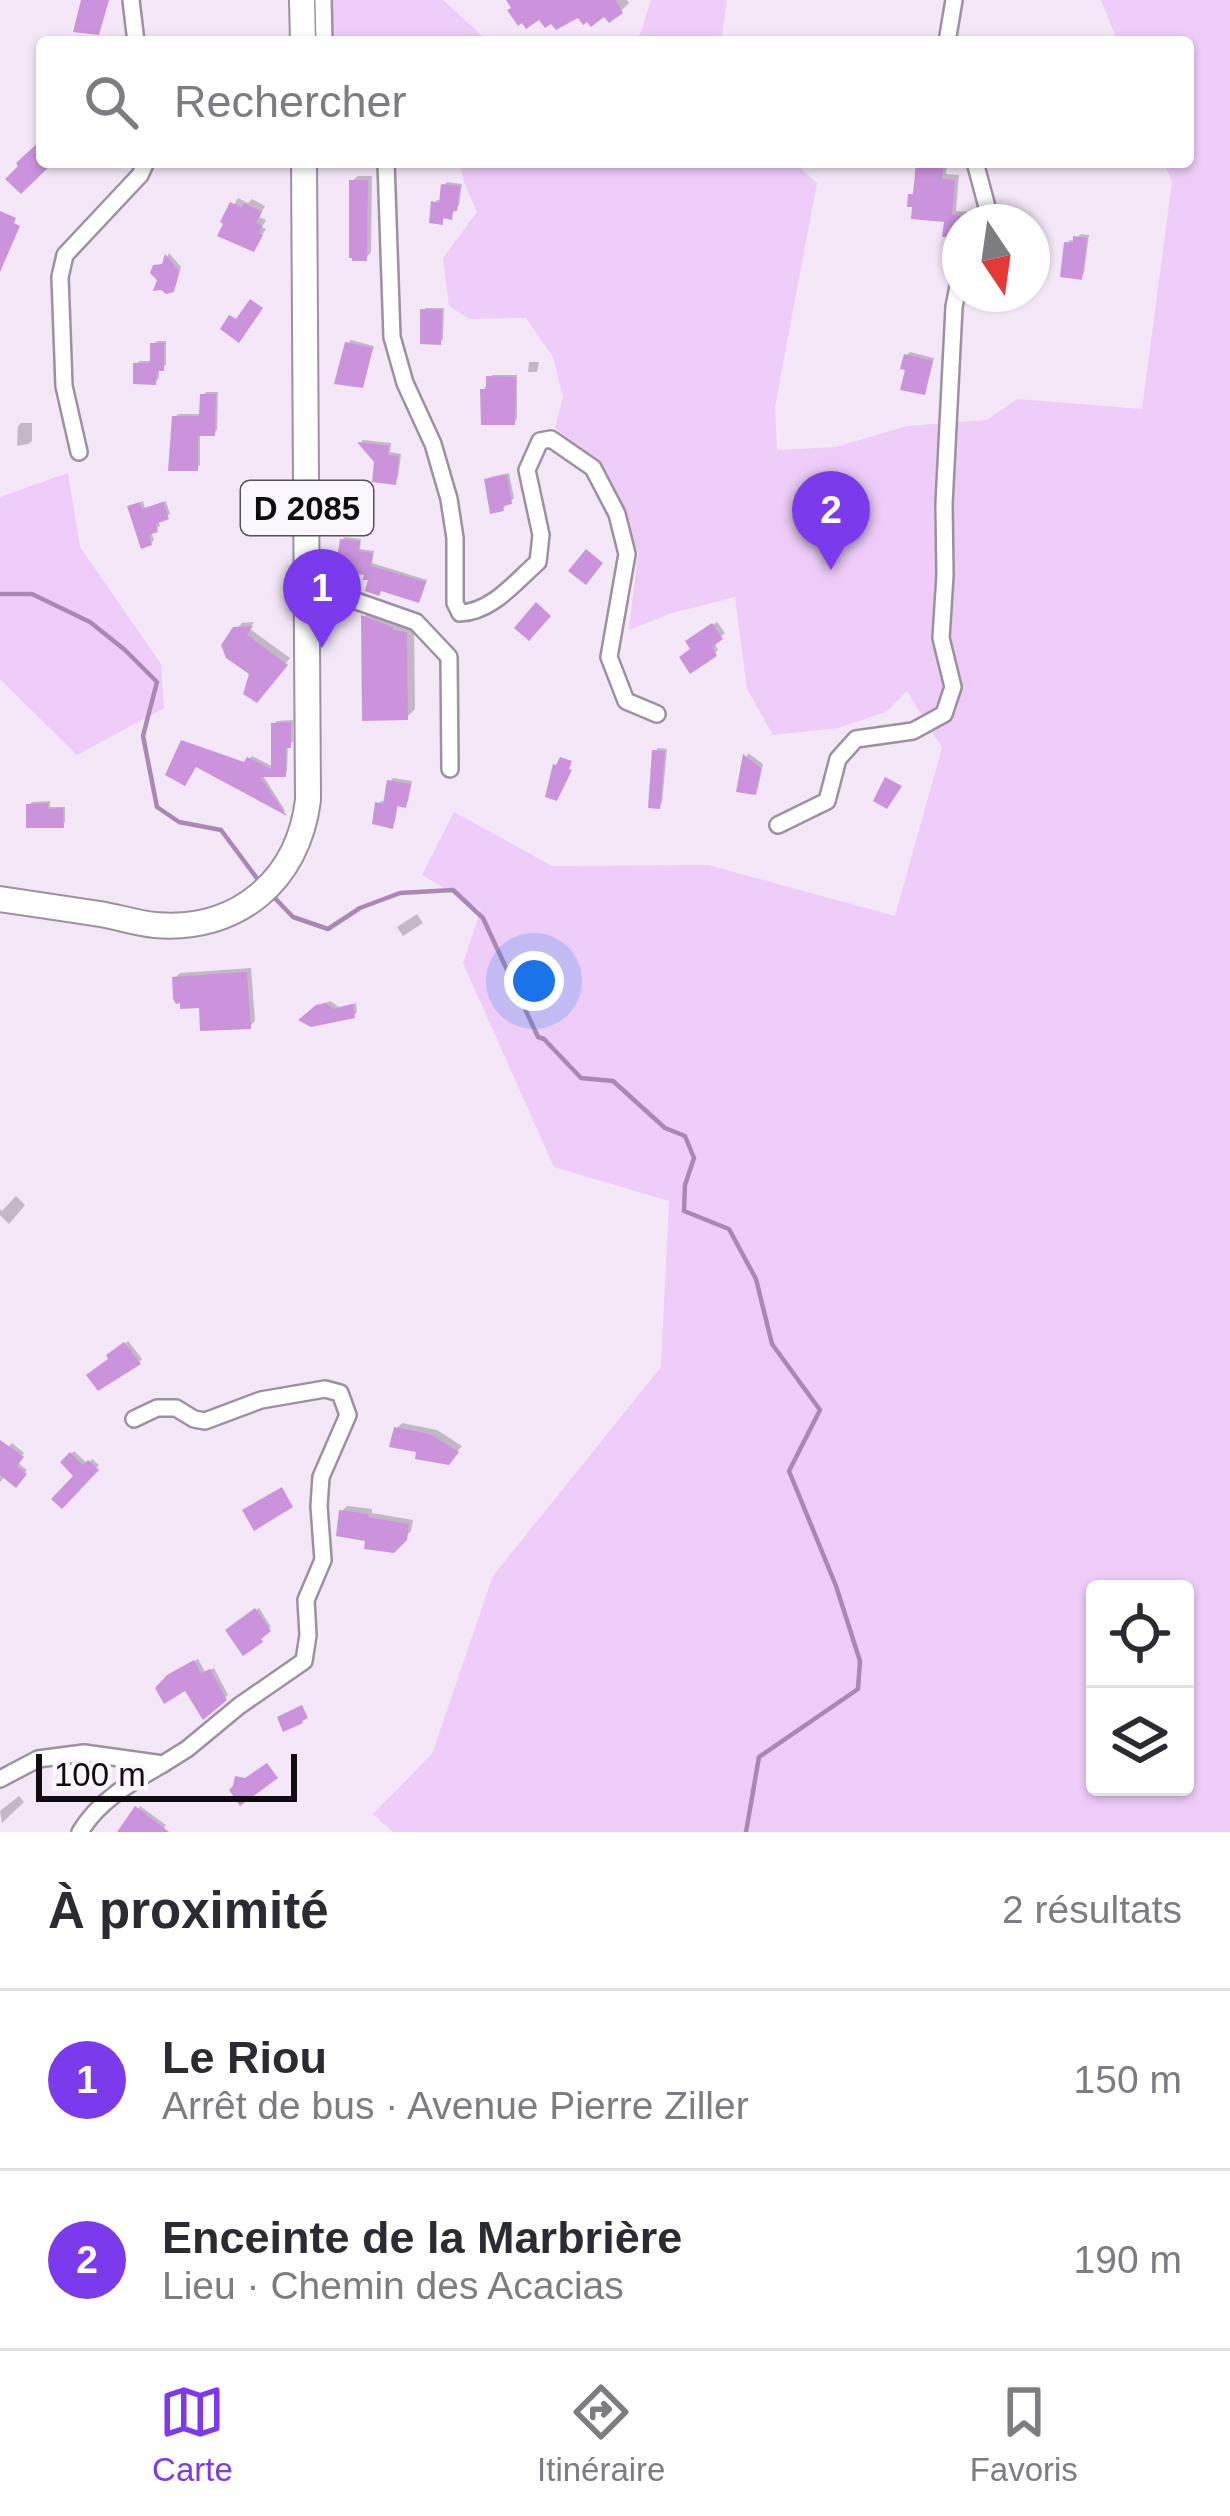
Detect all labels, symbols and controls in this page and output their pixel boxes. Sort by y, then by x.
search box [36,36,1194,168]
icon: search [78,69,144,135]
text: Rechercher [174,76,407,127]
north arrow [942,204,1050,312]
pin: 2 [792,471,870,570]
road number: D 2085 [241,481,373,535]
pin: 1 [283,549,361,648]
your location [504,951,564,1011]
map controls [1086,1580,1194,1796]
button: locate [1086,1580,1194,1688]
button: layers [1086,1688,1194,1796]
scale bar [36,1748,297,1801]
text: 100 m [54,1756,146,1793]
text: À proximité [48,1882,329,1939]
text: 2 résultats [1002,1888,1182,1931]
text: Le Riou [162,2032,327,2083]
text: 1 [76,2058,98,2101]
text: 150 m [1074,2058,1182,2101]
text: Arrêt de bus · Avenue Pierre Ziller [162,2084,749,2127]
text: Enceinte de la Marbrière [162,2212,682,2263]
text: 2 [76,2238,98,2281]
text: 190 m [1074,2238,1182,2281]
text: Lieu · Chemin des Acacias [162,2264,624,2307]
tab: Carte [152,2379,233,2489]
tab: Itinéraire [537,2379,665,2489]
tab: Favoris [970,2379,1078,2489]

